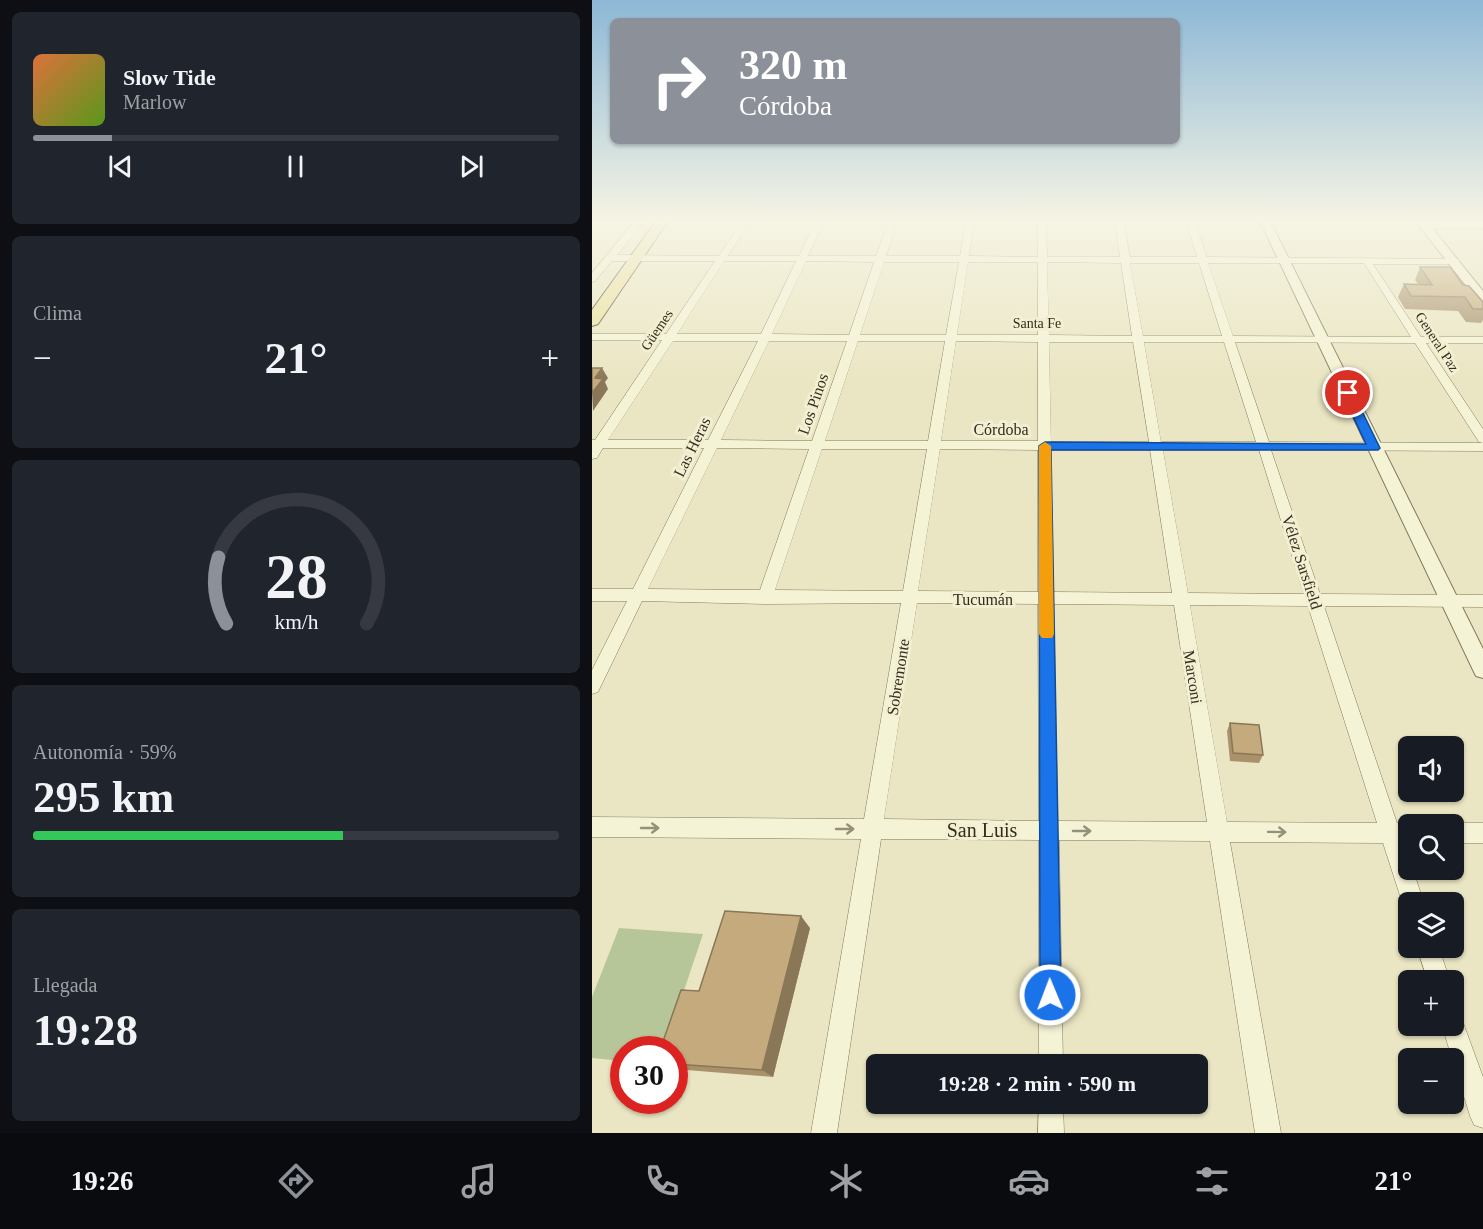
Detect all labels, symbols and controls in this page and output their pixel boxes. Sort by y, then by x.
icon: right [640,42,718,120]
text: 320 m [739,42,848,88]
text: Slow Tide [123,65,216,90]
text: Marlow [123,91,186,113]
text: Córdoba [739,91,832,121]
icon: previous [104,150,137,183]
icon: pause [279,150,312,183]
icon: next [455,150,488,183]
text: Clima [33,302,82,324]
street label: Güemes [638,307,676,353]
street label: General Paz [1412,309,1462,375]
street label: Santa Fe [1013,316,1061,331]
text: 21° [265,333,328,383]
text: − [33,340,52,376]
text: + [540,340,559,376]
pin [1322,367,1373,418]
street label: Los Pinos [795,371,831,437]
icon: arrive [1331,376,1364,409]
street label: Las Heras [670,414,714,480]
street label: Córdoba [973,421,1029,438]
street label: Vélez Sarsfield [1279,513,1325,611]
text: 28 [265,542,327,611]
street label: Tucumán [953,591,1013,608]
text: km/h [274,610,318,634]
street label: Sobremonte [884,637,912,717]
street label: Marconi [1180,649,1206,706]
map controls [1398,736,1464,1114]
button: sound [1398,736,1464,802]
text: Autonomía · 59% [33,741,176,763]
text: 295 km [33,772,174,822]
button: search [1398,814,1464,880]
street label: San Luis [947,819,1017,841]
one-way arrow [640,822,660,834]
one-way arrow [835,823,855,835]
one-way arrow [1072,825,1092,837]
one-way arrow [1267,826,1287,838]
button: layers [1398,892,1464,958]
position arrow [1018,963,1082,1027]
button: + [1398,970,1464,1036]
text: Llegada [33,974,97,996]
text: 19:28 [33,1005,138,1055]
speed limit sign: 30 [610,1036,688,1114]
button: − [1398,1048,1464,1114]
text: 19:28 · 2 min · 590 m [938,1071,1136,1096]
icon: directions [275,1160,317,1202]
icon: music [458,1160,500,1202]
icon: phone [641,1160,683,1202]
icon: climate [825,1160,867,1202]
icon: car [1008,1160,1050,1202]
icon: filters [1191,1160,1233,1202]
text: 19:26 [71,1166,134,1196]
text: 21° [1374,1166,1412,1196]

